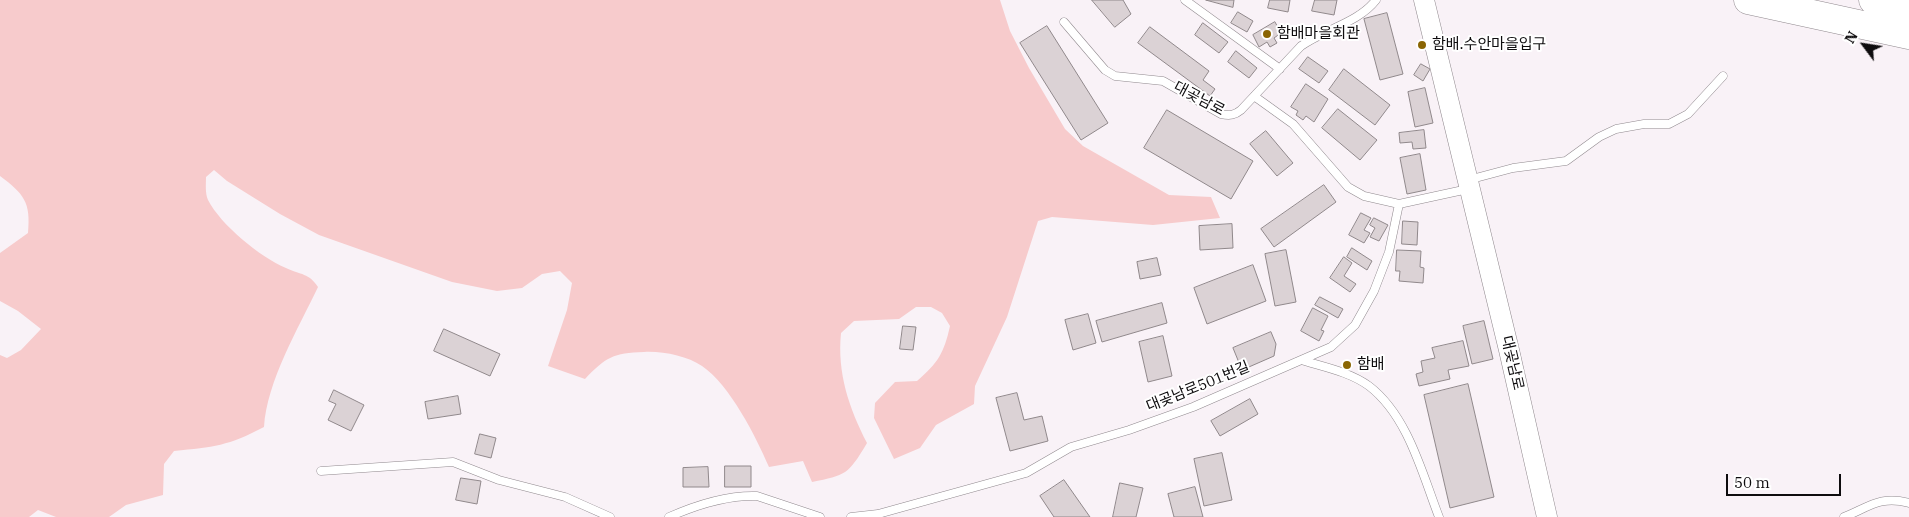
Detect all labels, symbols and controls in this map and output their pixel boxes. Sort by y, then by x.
north arrow [1839,20,1889,70]
place label: 함배마을회관 [1277,25,1360,43]
marker: 함배마을회관 [1261,28,1273,40]
text: N [1841,28,1862,47]
place label: 함배.수안마을입구 [1432,36,1546,54]
marker: 함배.수안마을입구 [1416,39,1428,51]
street label: 대곶남로 [1170,78,1228,120]
street label: 대곶남로 [1497,334,1527,392]
place label: 함배 [1357,356,1385,374]
street label: 대곶남로501번길 [1144,358,1252,416]
marker: 함배 [1341,359,1353,371]
scale bar [1729,464,1844,496]
text: 50 m [1734,473,1770,492]

